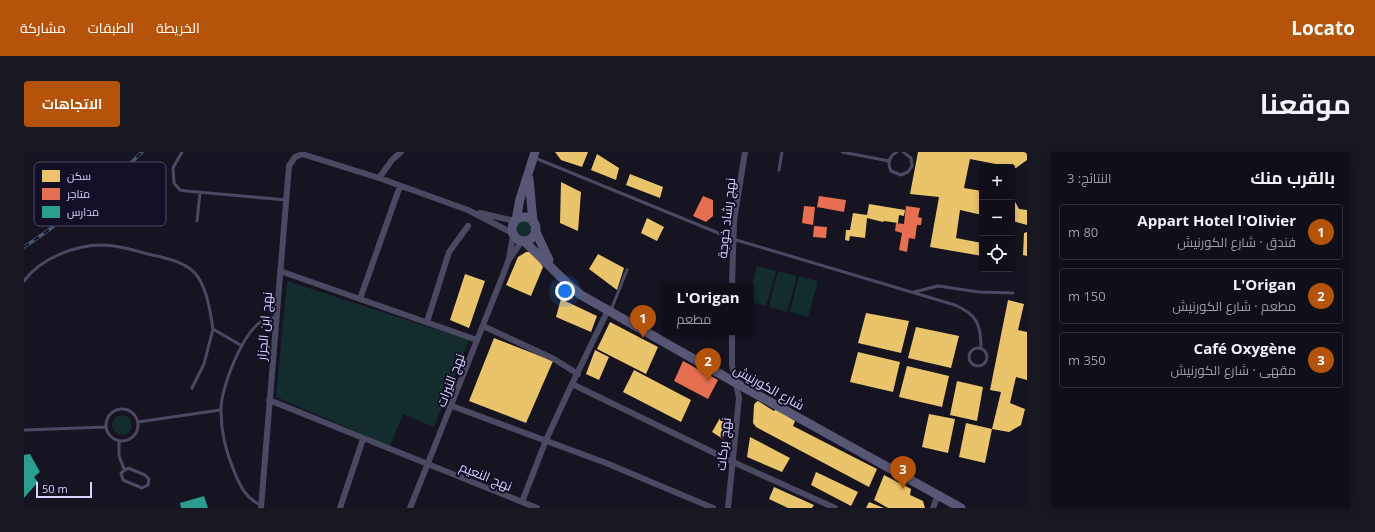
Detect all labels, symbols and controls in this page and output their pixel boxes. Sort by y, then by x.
text: Locato [1291,15,1355,41]
text: مشاركة [20,18,66,37]
text: الطبقات [88,18,134,37]
text: الخريطة [156,18,200,37]
button: الاتجاهات [24,81,120,127]
text: موقعنا [1260,84,1351,122]
legend [34,162,166,226]
map controls [979,164,1015,272]
button: + [979,164,1015,200]
text: بالقرب منك [1250,166,1335,189]
text: سكن [67,168,91,183]
text: النتائج: 3 [1067,169,1111,187]
street label: نهج رشاد خوجة [713,177,739,259]
text: متاجر [66,186,90,201]
button: − [979,200,1015,236]
text: مدارس [67,204,99,219]
text: Appart Hotel l'Olivier [1137,210,1296,230]
text: 80 m [1068,223,1098,241]
text: 1 [1317,223,1325,241]
text: فندق · شارع الكورنيش [1177,233,1296,251]
button: locate [979,236,1015,272]
text: L'Origan [1233,274,1296,294]
your location [555,281,575,301]
popup [662,283,754,335]
text: L'Origan [676,287,740,307]
text: 150 m [1068,287,1106,305]
text: 2 [1317,287,1325,305]
street label: نهج ابن الجزار [252,291,276,362]
text: مطعم · شارع الكورنيش [1172,297,1296,315]
pin: 1 [630,305,656,338]
text: مطعم [676,310,711,328]
text: Café Oxygène [1194,338,1296,358]
pin: 2 [695,348,721,381]
street label: نهج النيرات [432,351,468,409]
text: 350 m [1068,351,1106,369]
text: 3 [1317,351,1325,369]
street label: شارع الكورنيش [730,360,808,414]
text: مقهى · شارع الكورنيش [1170,361,1296,379]
street label: نهج بركات [711,417,735,471]
pin: 3 [890,456,916,489]
street label: نهج النعيم [457,457,515,496]
scale bar [36,480,92,499]
text: 50 m [42,481,68,496]

